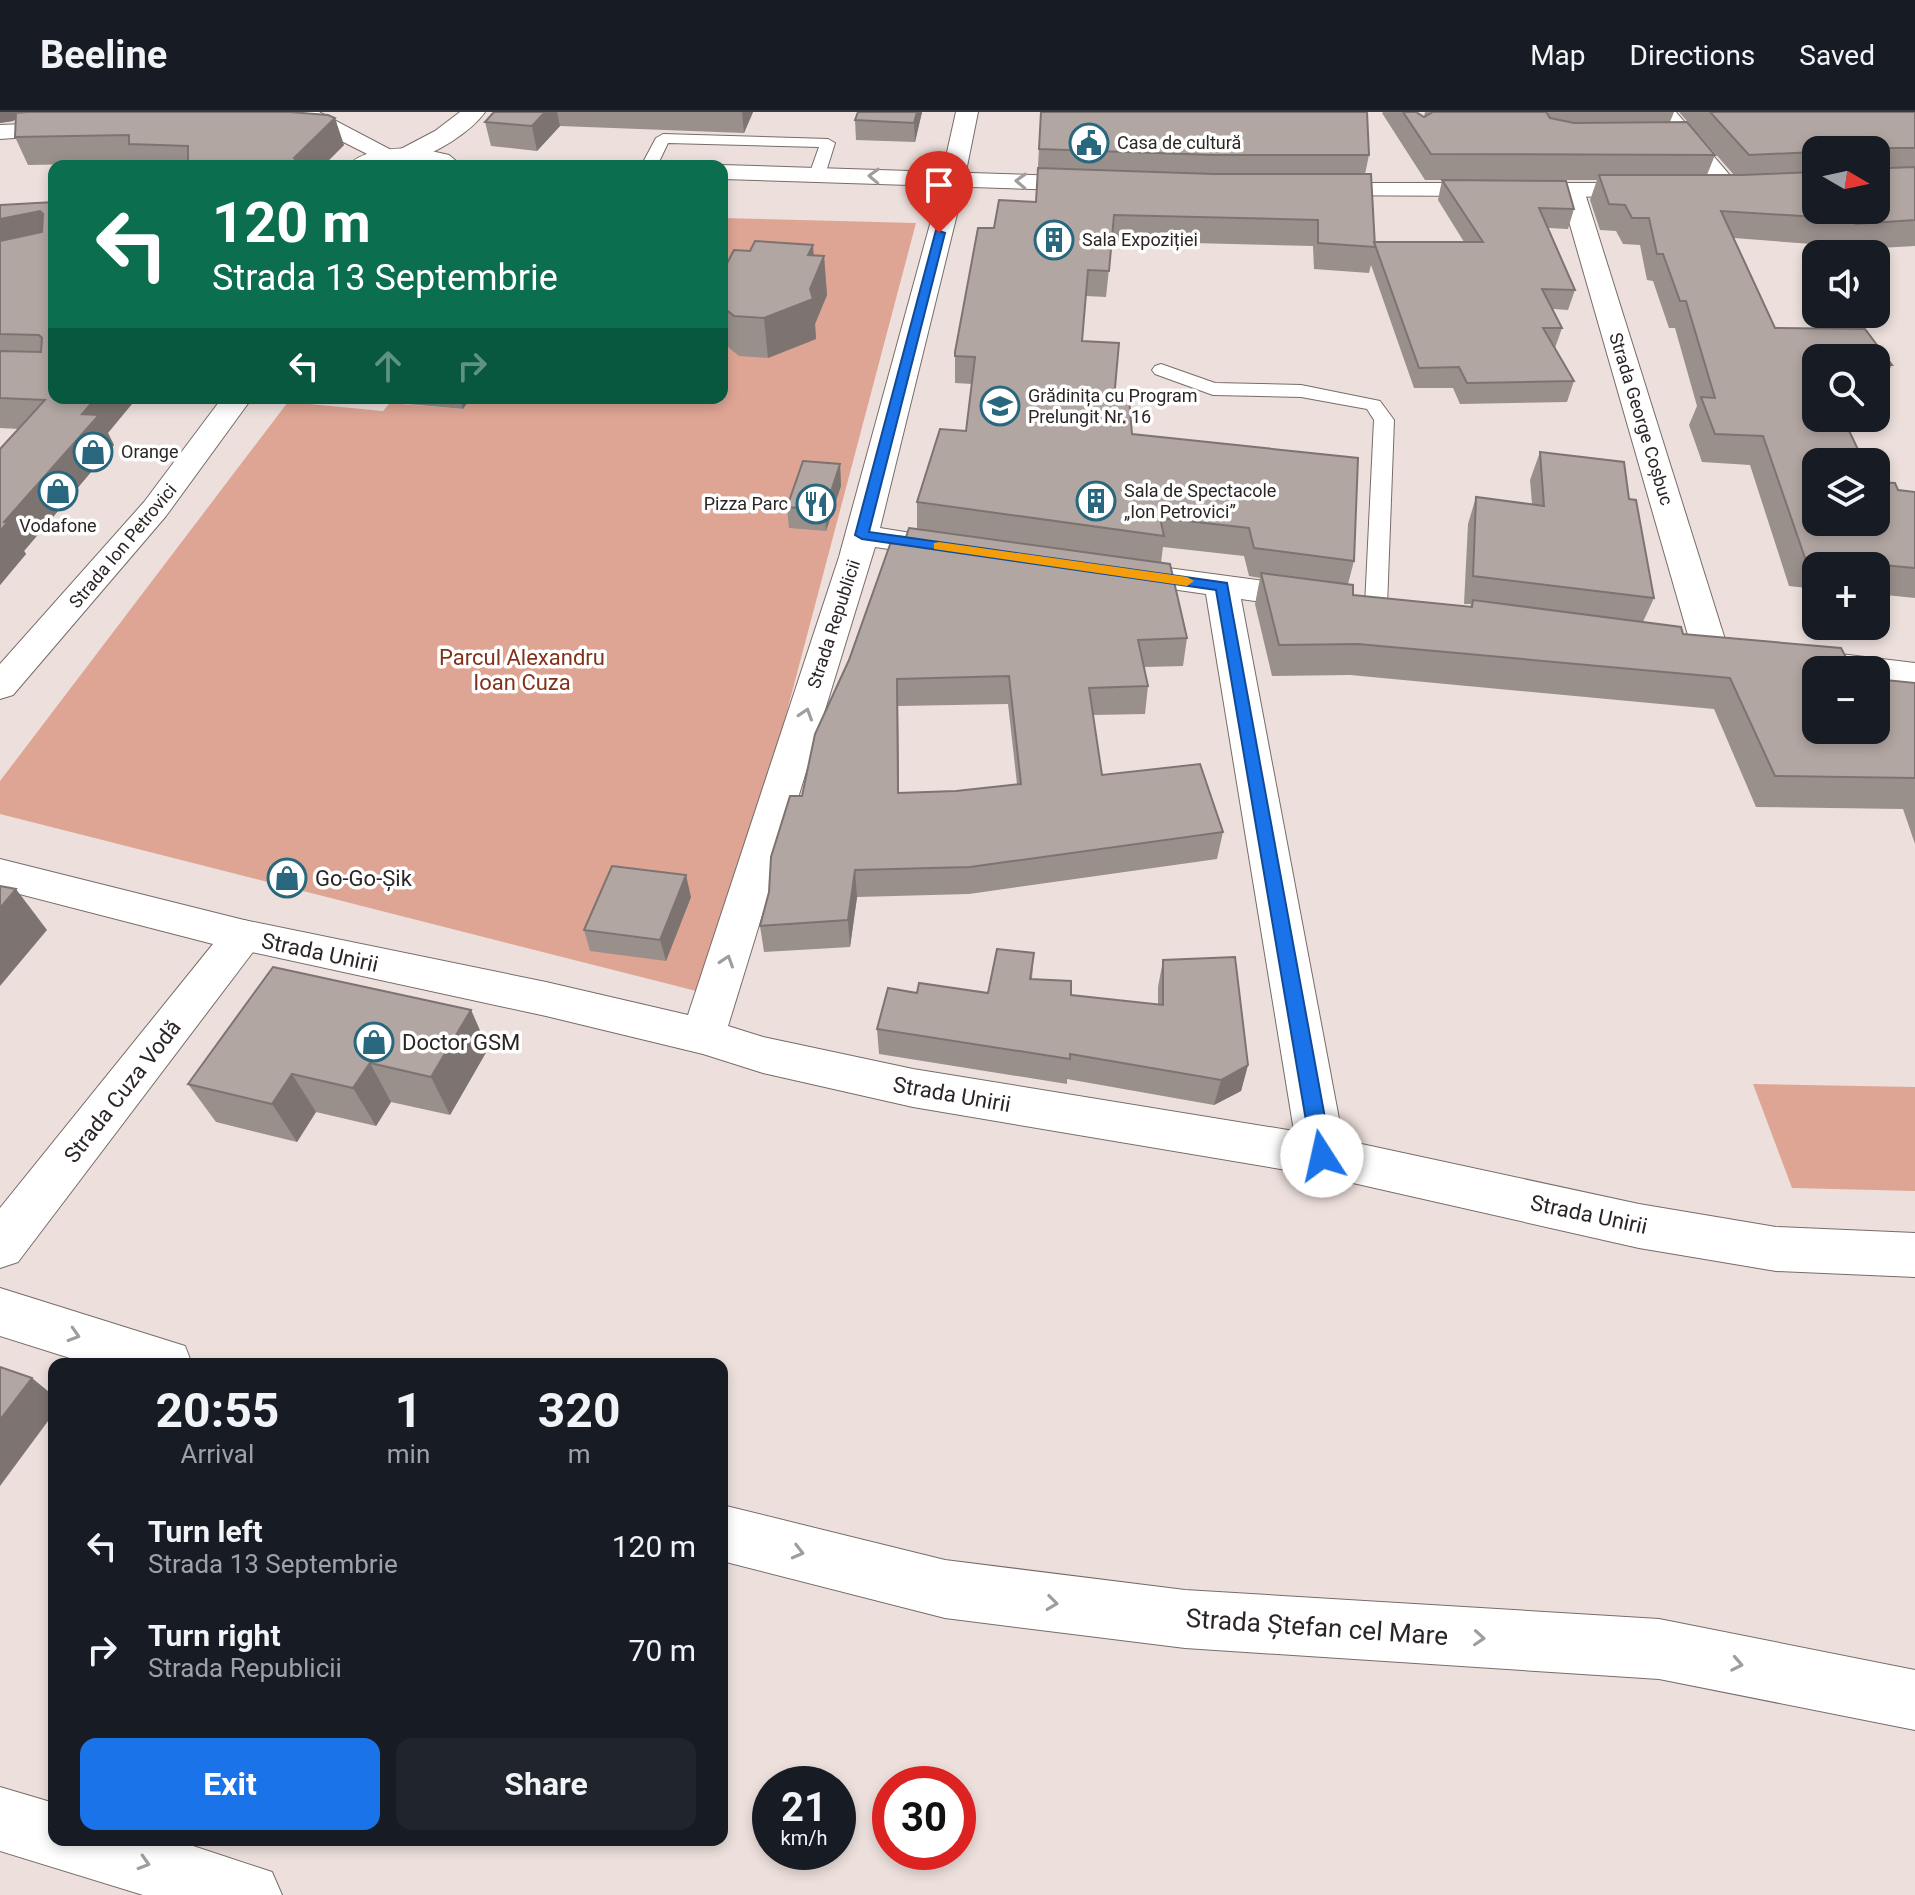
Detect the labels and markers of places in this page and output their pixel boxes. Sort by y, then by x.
public building icon: Casa de cultură [1068,122,1110,164]
place label: Casa de cultură [1117,132,1241,153]
pin [905,151,973,233]
building icon: Sala Expoziției [1033,219,1075,261]
place label: Sala Expoziției [1082,229,1198,251]
school or university icon: Grădinița cu Program Prelungit Nr. 16 [979,385,1021,427]
place label: Grădinița cu Program Prelungit Nr. 16 [1028,385,1198,427]
shop icon: Orange [72,431,114,473]
place label: Orange [121,441,179,462]
shop icon: Vodafone [37,470,79,512]
building icon: Sala de Spectacole „Ion Petrovici” [1075,480,1117,522]
place label: Sala de Spectacole „Ion Petrovici” [1124,480,1276,522]
restaurant icon: Pizza Parc [795,483,837,525]
place label: Pizza Parc [704,493,788,514]
place label: Vodafone [19,515,97,536]
shop icon: Go-Go-Șik [266,857,308,899]
place label: Go-Go-Șik [315,866,413,892]
shop icon: Doctor GSM [353,1021,395,1063]
place label: Doctor GSM [402,1030,520,1055]

